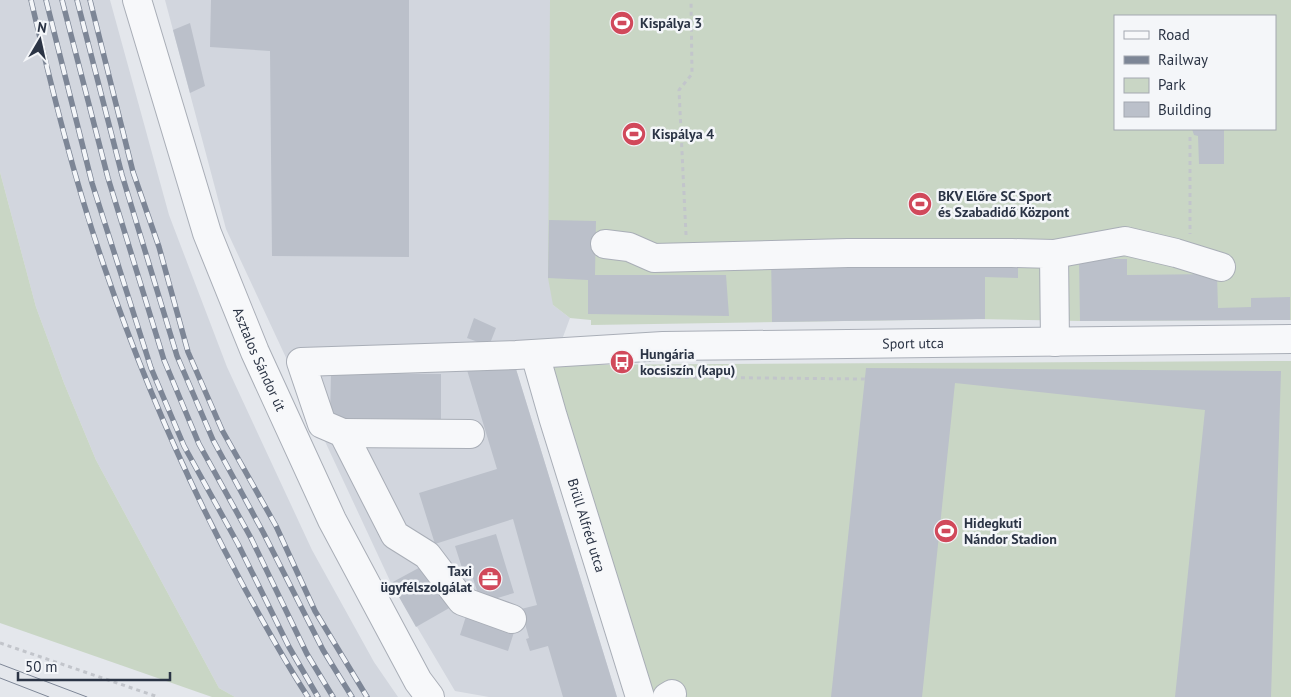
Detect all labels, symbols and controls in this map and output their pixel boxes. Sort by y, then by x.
sports icon: Kispálya 3 [609,10,635,36]
place label: Kispálya 3 [640,14,702,32]
north arrow [15,15,65,65]
legend [1114,15,1276,130]
text: N [36,18,48,37]
text: Road [1158,25,1190,44]
text: Railway [1158,50,1208,69]
text: Park [1158,75,1186,94]
text: Building [1158,100,1212,119]
sports icon: Kispálya 4 [621,121,647,147]
place label: Kispálya 4 [652,125,714,143]
place label: BKV Előre SC Sport és Szabadidő Központ [938,187,1069,221]
sports icon: BKV Előre SC Sport és Szabadidő Központ [907,191,933,217]
street label: Asztalos Sándor út [229,305,290,414]
street label: Sport utca [882,334,944,353]
place label: Hungária kocsiszín (kapu) [640,345,735,379]
bus stop icon: Hungária kocsiszín (kapu) [609,349,635,375]
street label: Brüll Alfréd utca [564,476,610,575]
place label: Hidegkuti Nándor Stadion [964,514,1057,548]
sports icon: Hidegkuti Nándor Stadion [933,518,959,544]
place label: Taxi ügyfélszolgálat [380,562,472,596]
office icon: Taxi ügyfélszolgálat [477,566,503,592]
scale bar [18,650,170,682]
text: 50 m [25,657,58,676]

